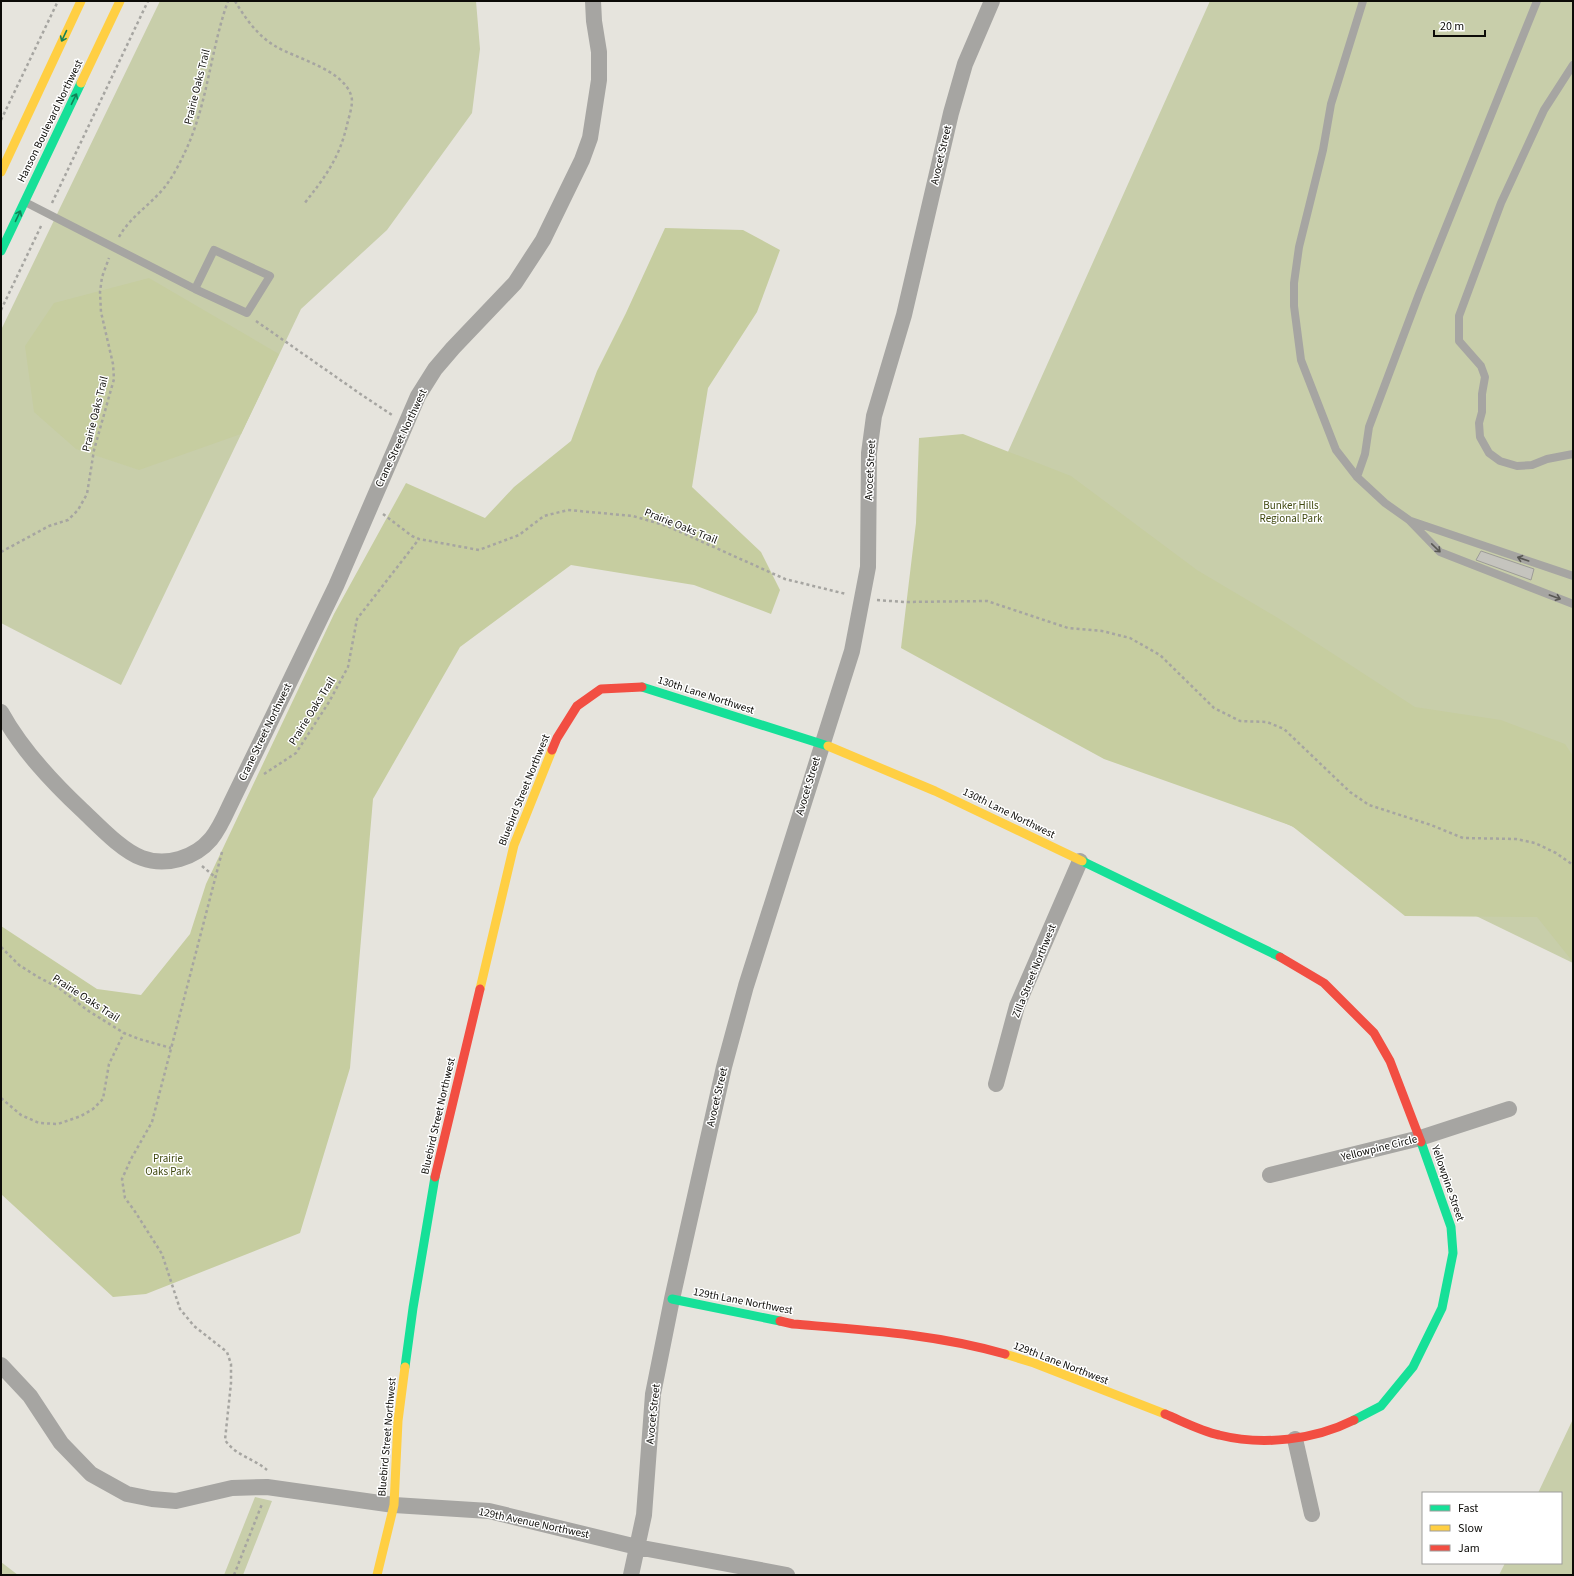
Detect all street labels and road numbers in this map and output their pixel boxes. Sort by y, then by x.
street label: Prairie Oaks Trail [180,47,214,126]
street label: Hanson Boulevard Northwest [14,57,86,185]
street label: Avocet Street [927,124,955,186]
street label: Prairie Oaks Trail [78,374,112,453]
street label: Crane Street Northwest [372,386,430,490]
street label: Avocet Street [861,439,879,501]
street label: Prairie Oaks Trail [642,505,720,548]
street label: 130th Lane Northwest [656,672,757,718]
street label: Prairie Oaks Trail [285,674,339,748]
street label: Crane Street Northwest [235,680,295,783]
street label: Bluebird Street Northwest [495,732,553,848]
street label: Avocet Street [792,755,824,817]
street label: 130th Lane Northwest [960,784,1058,842]
street label: Zilla Street Northwest [1008,922,1060,1020]
street label: Prairie Oaks Trail [49,971,123,1025]
street label: Bluebird Street Northwest [417,1056,459,1176]
street label: Avocet Street [703,1066,731,1128]
street label: Yellowpine Circle [1338,1131,1419,1165]
street label: Yellowpine Street [1428,1142,1468,1223]
street label: 129th Lane Northwest [692,1284,794,1318]
street label: 129th Lane Northwest [1011,1338,1111,1388]
street label: Bluebird Street Northwest [374,1377,400,1497]
street label: Avocet Street [642,1383,664,1445]
street label: 129th Avenue Northwest [477,1504,591,1542]

